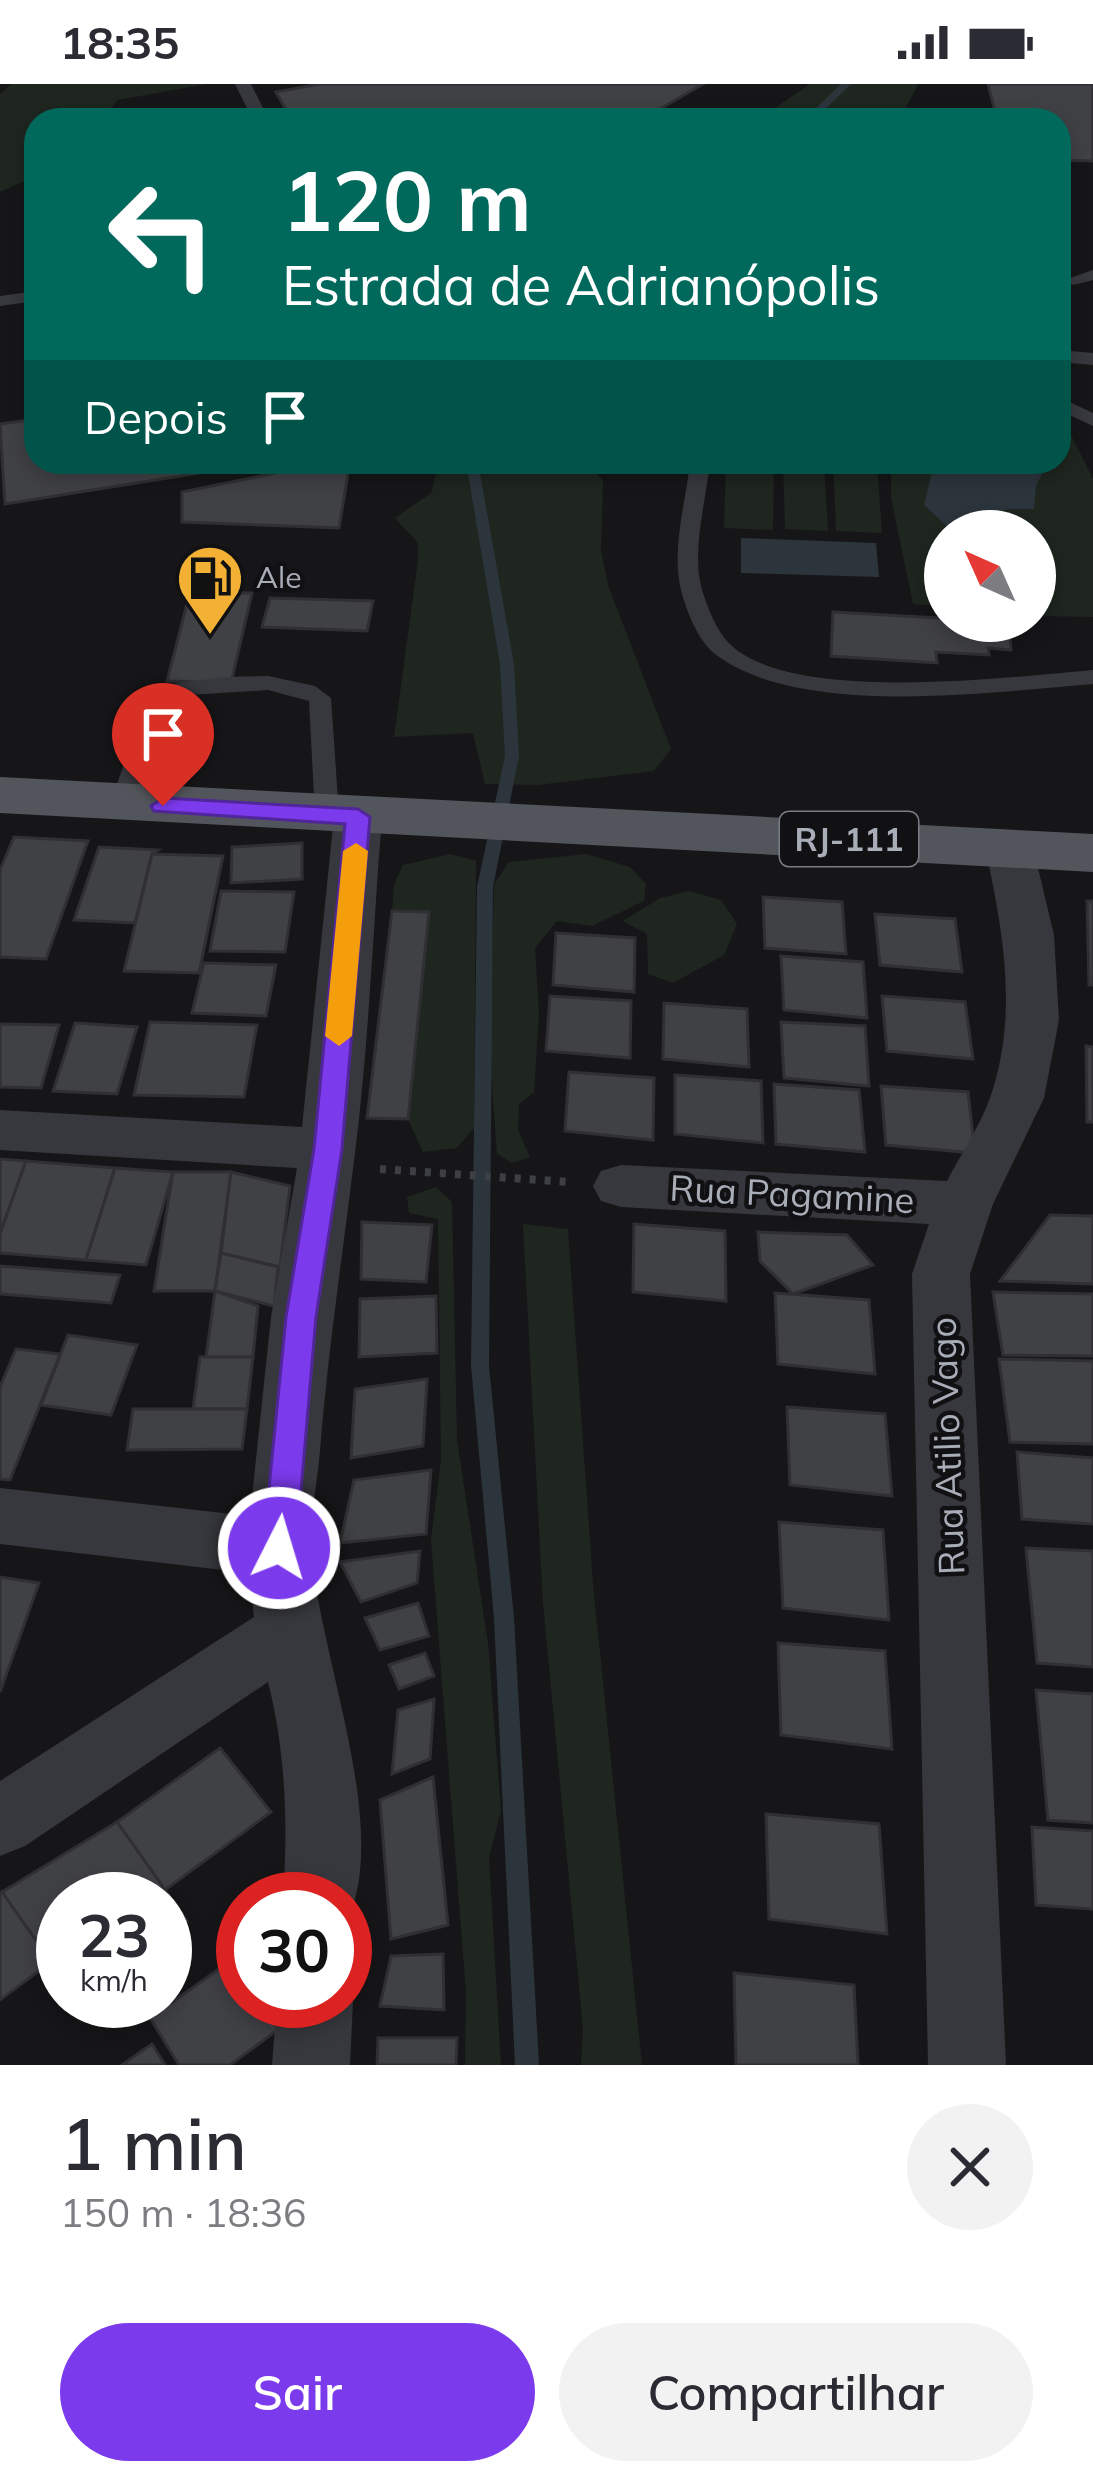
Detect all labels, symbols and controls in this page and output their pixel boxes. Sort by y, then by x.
text: 18:35 [60,14,179,70]
text: 120 m [282,147,532,252]
icon: left [84,156,240,312]
text: Estrada de Adrianópolis [282,251,880,319]
icon: arrive [252,384,318,450]
text: Depois [84,389,228,445]
north arrow [924,510,1056,642]
map controls [924,510,1056,642]
fuel station icon: Ale [175,543,245,637]
place label: Ale [256,558,302,596]
pin [112,683,214,806]
icon: arrive [130,701,196,767]
road number: RJ-111 [780,812,918,866]
street label: Rua Pagamine [669,1165,916,1222]
street label: Rua Atilio Vago [920,1316,973,1576]
position arrow [216,1485,342,1611]
speed limit sign: 30 [216,1872,372,2028]
text: 23 [78,1897,150,1972]
text: km/h [80,1961,148,1999]
text: 1 min [60,2098,247,2188]
button: close [907,2104,1033,2230]
text: 150 m · 18:36 [60,2188,306,2237]
button: Sair [60,2323,535,2461]
button: Compartilhar [559,2323,1033,2461]

